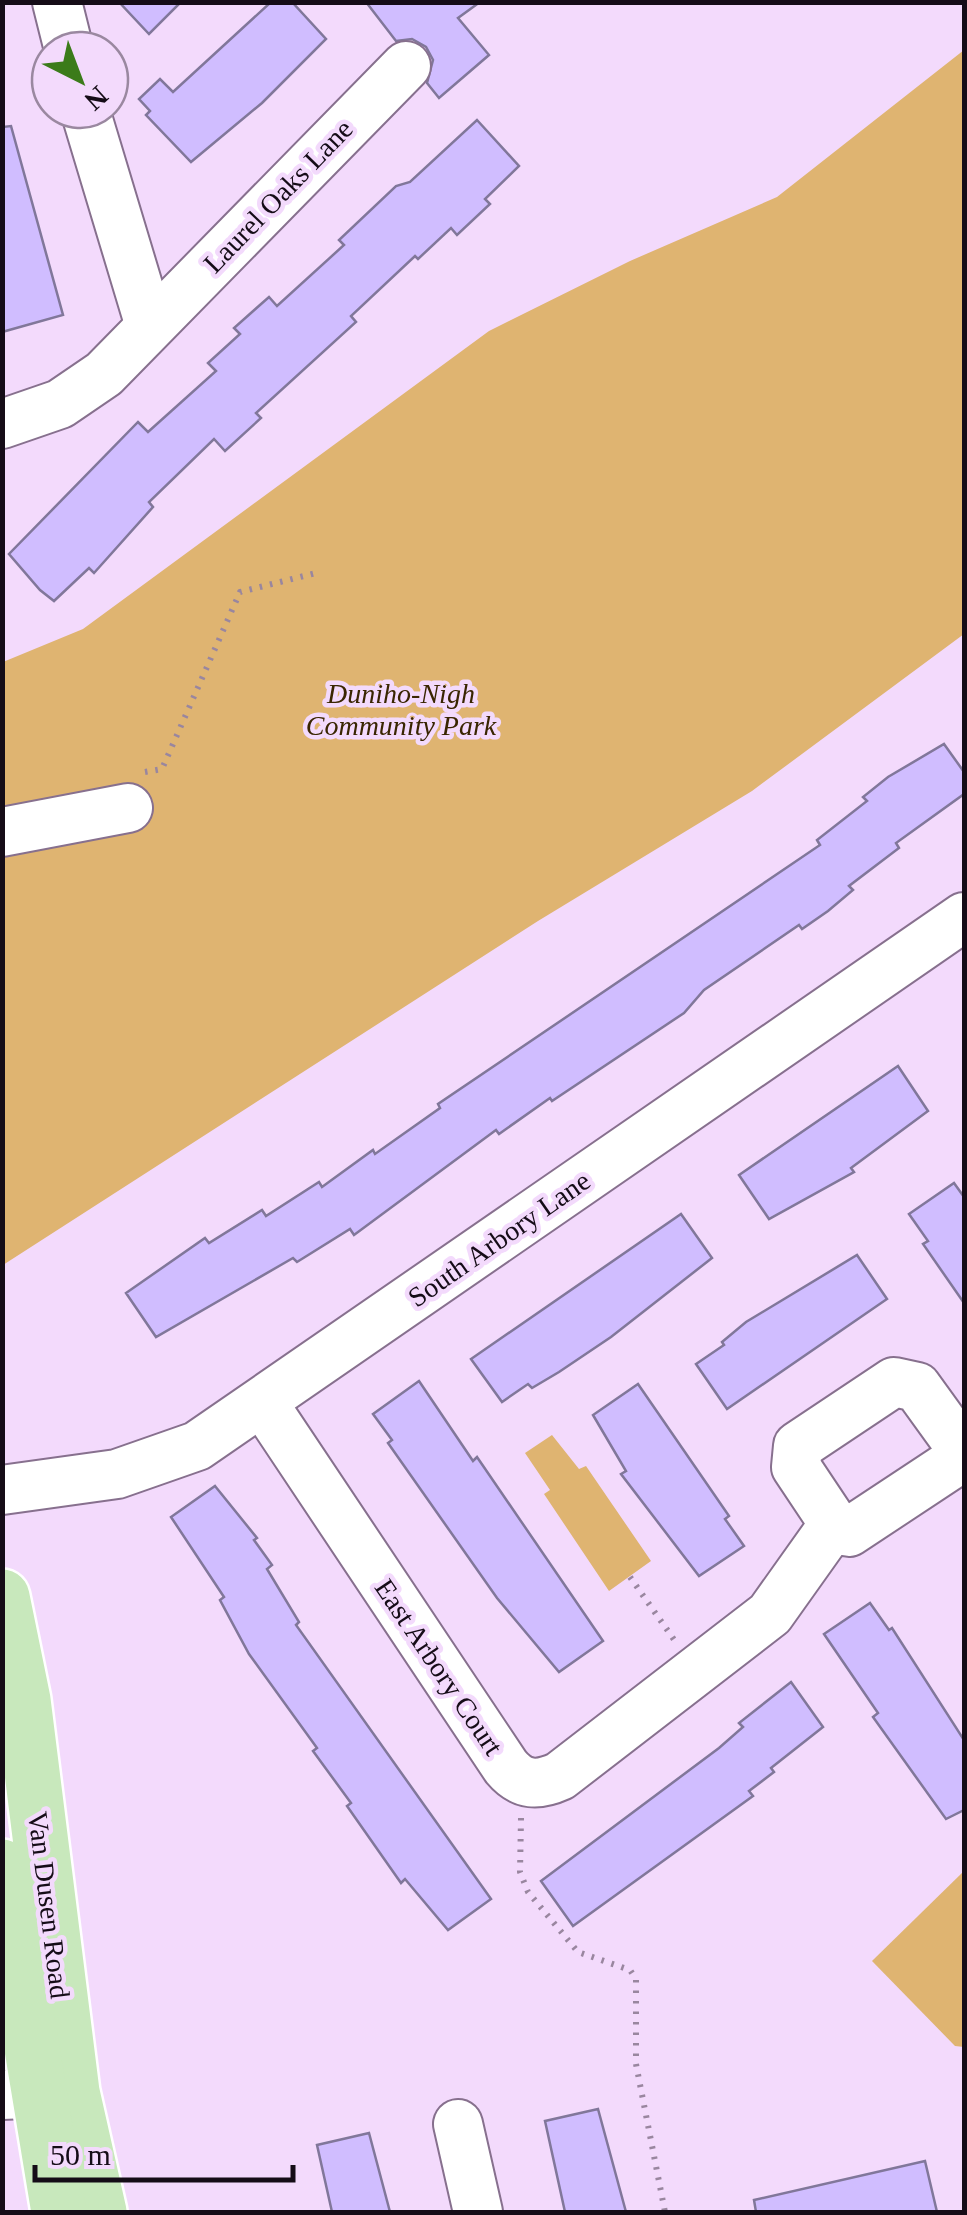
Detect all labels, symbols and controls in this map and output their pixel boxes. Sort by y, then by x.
north arrow [30,30,130,130]
text: N [79,80,114,116]
street label: Laurel Oaks Lane [197,113,359,279]
park label: Duniho-Nigh Community Park [306,678,497,741]
street label: South Arbory Lane [402,1165,596,1313]
street label: East Arbory Court [369,1573,509,1761]
street label: Van Dusen Road [22,1810,76,2000]
scale bar [35,2120,292,2182]
text: 50 m [50,2138,111,2171]

